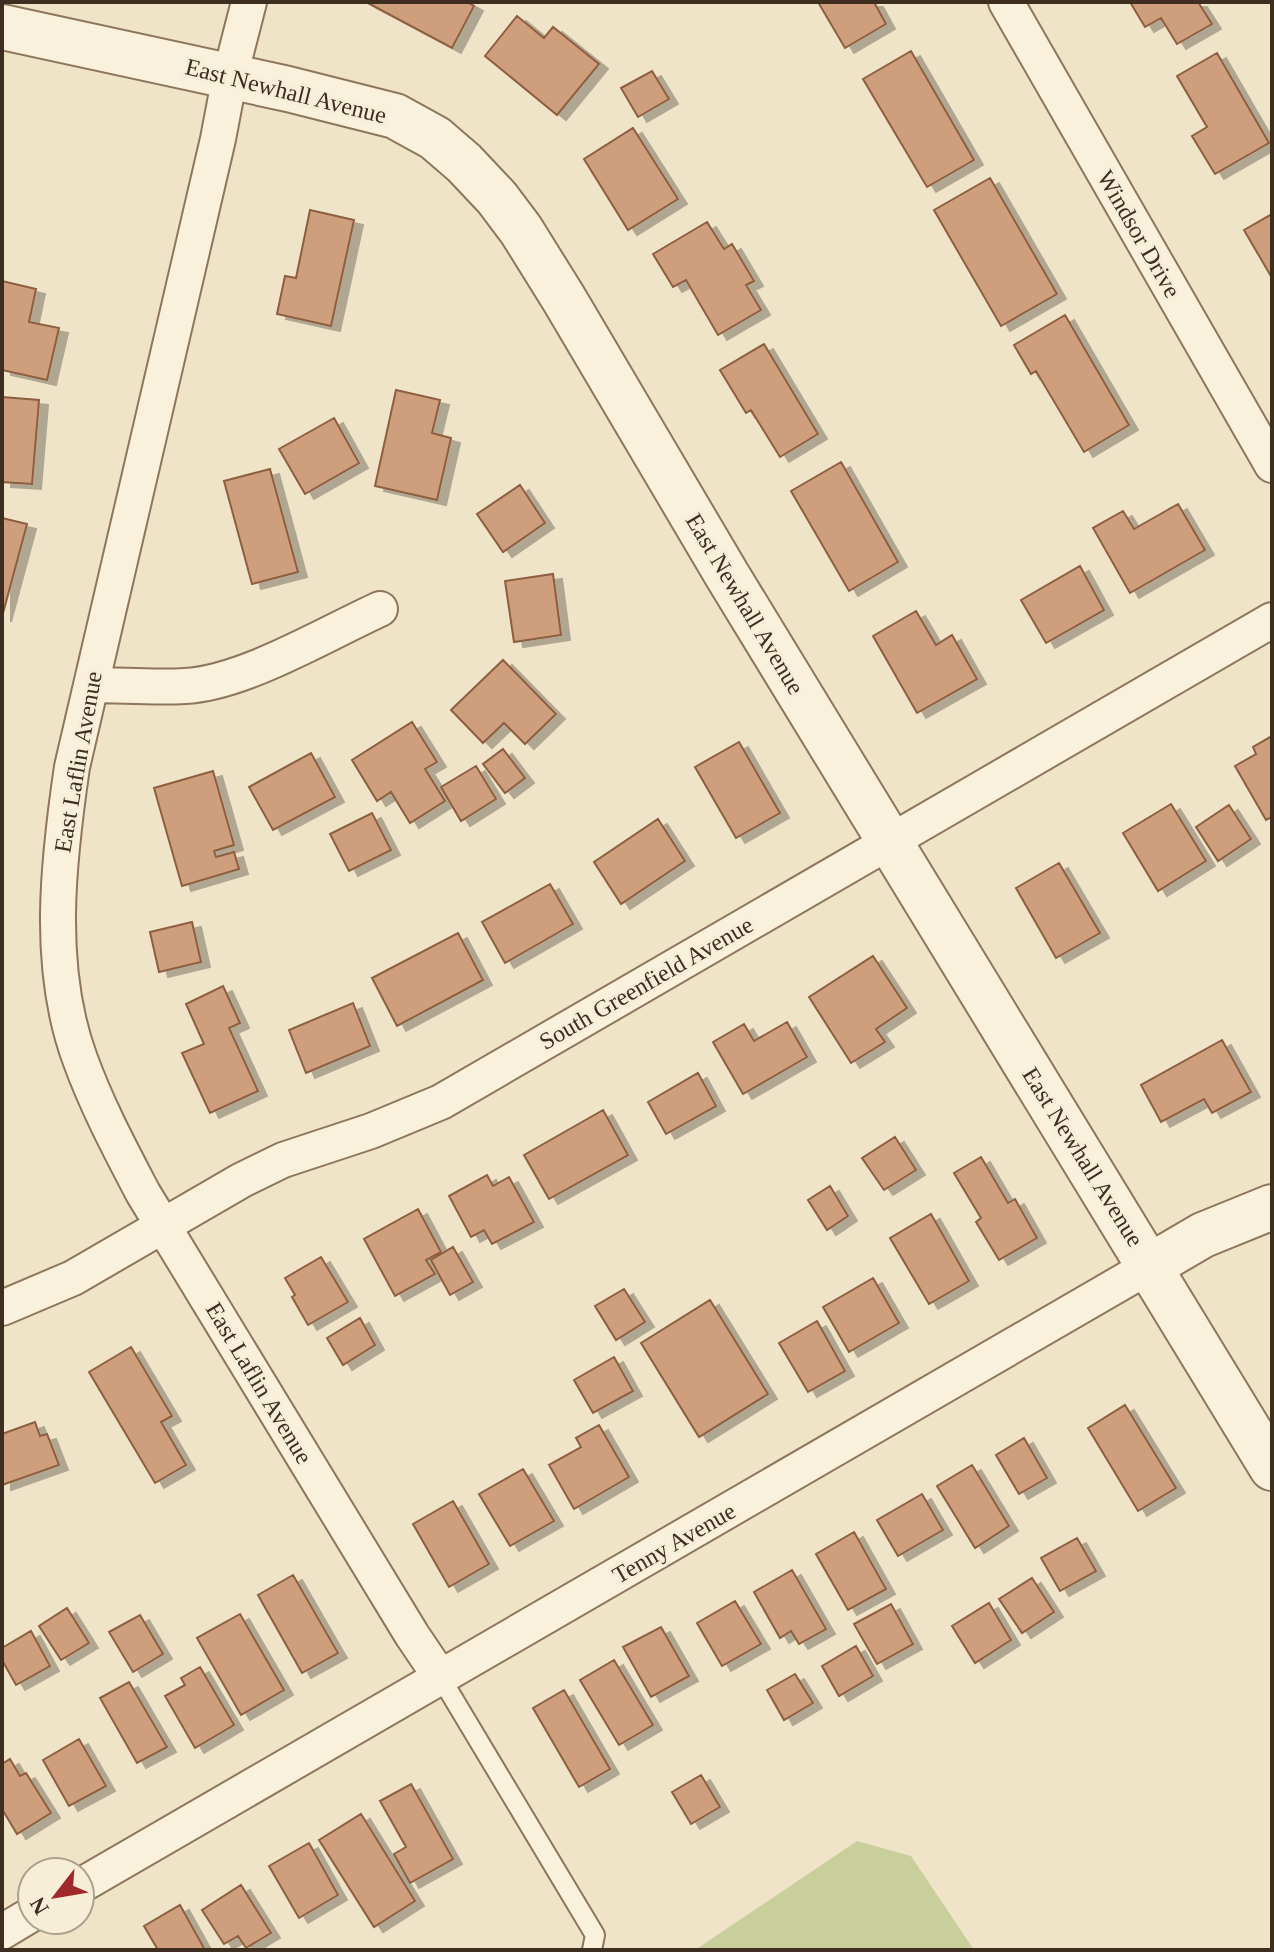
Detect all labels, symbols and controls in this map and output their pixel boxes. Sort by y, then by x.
street label: East Newhall Avenue [183,53,389,129]
street label: Windsor Drive [1092,166,1186,302]
street label: East Newhall Avenue [681,509,809,699]
street label: East Laflin Avenue [49,669,107,855]
street label: South Greenfield Avenue [535,911,757,1055]
street label: East Newhall Avenue [1017,1063,1149,1251]
street label: East Laflin Avenue [201,1298,317,1468]
street label: Tenny Avenue [608,1497,740,1589]
north arrow [16,1856,96,1936]
text: N [24,1893,54,1919]

